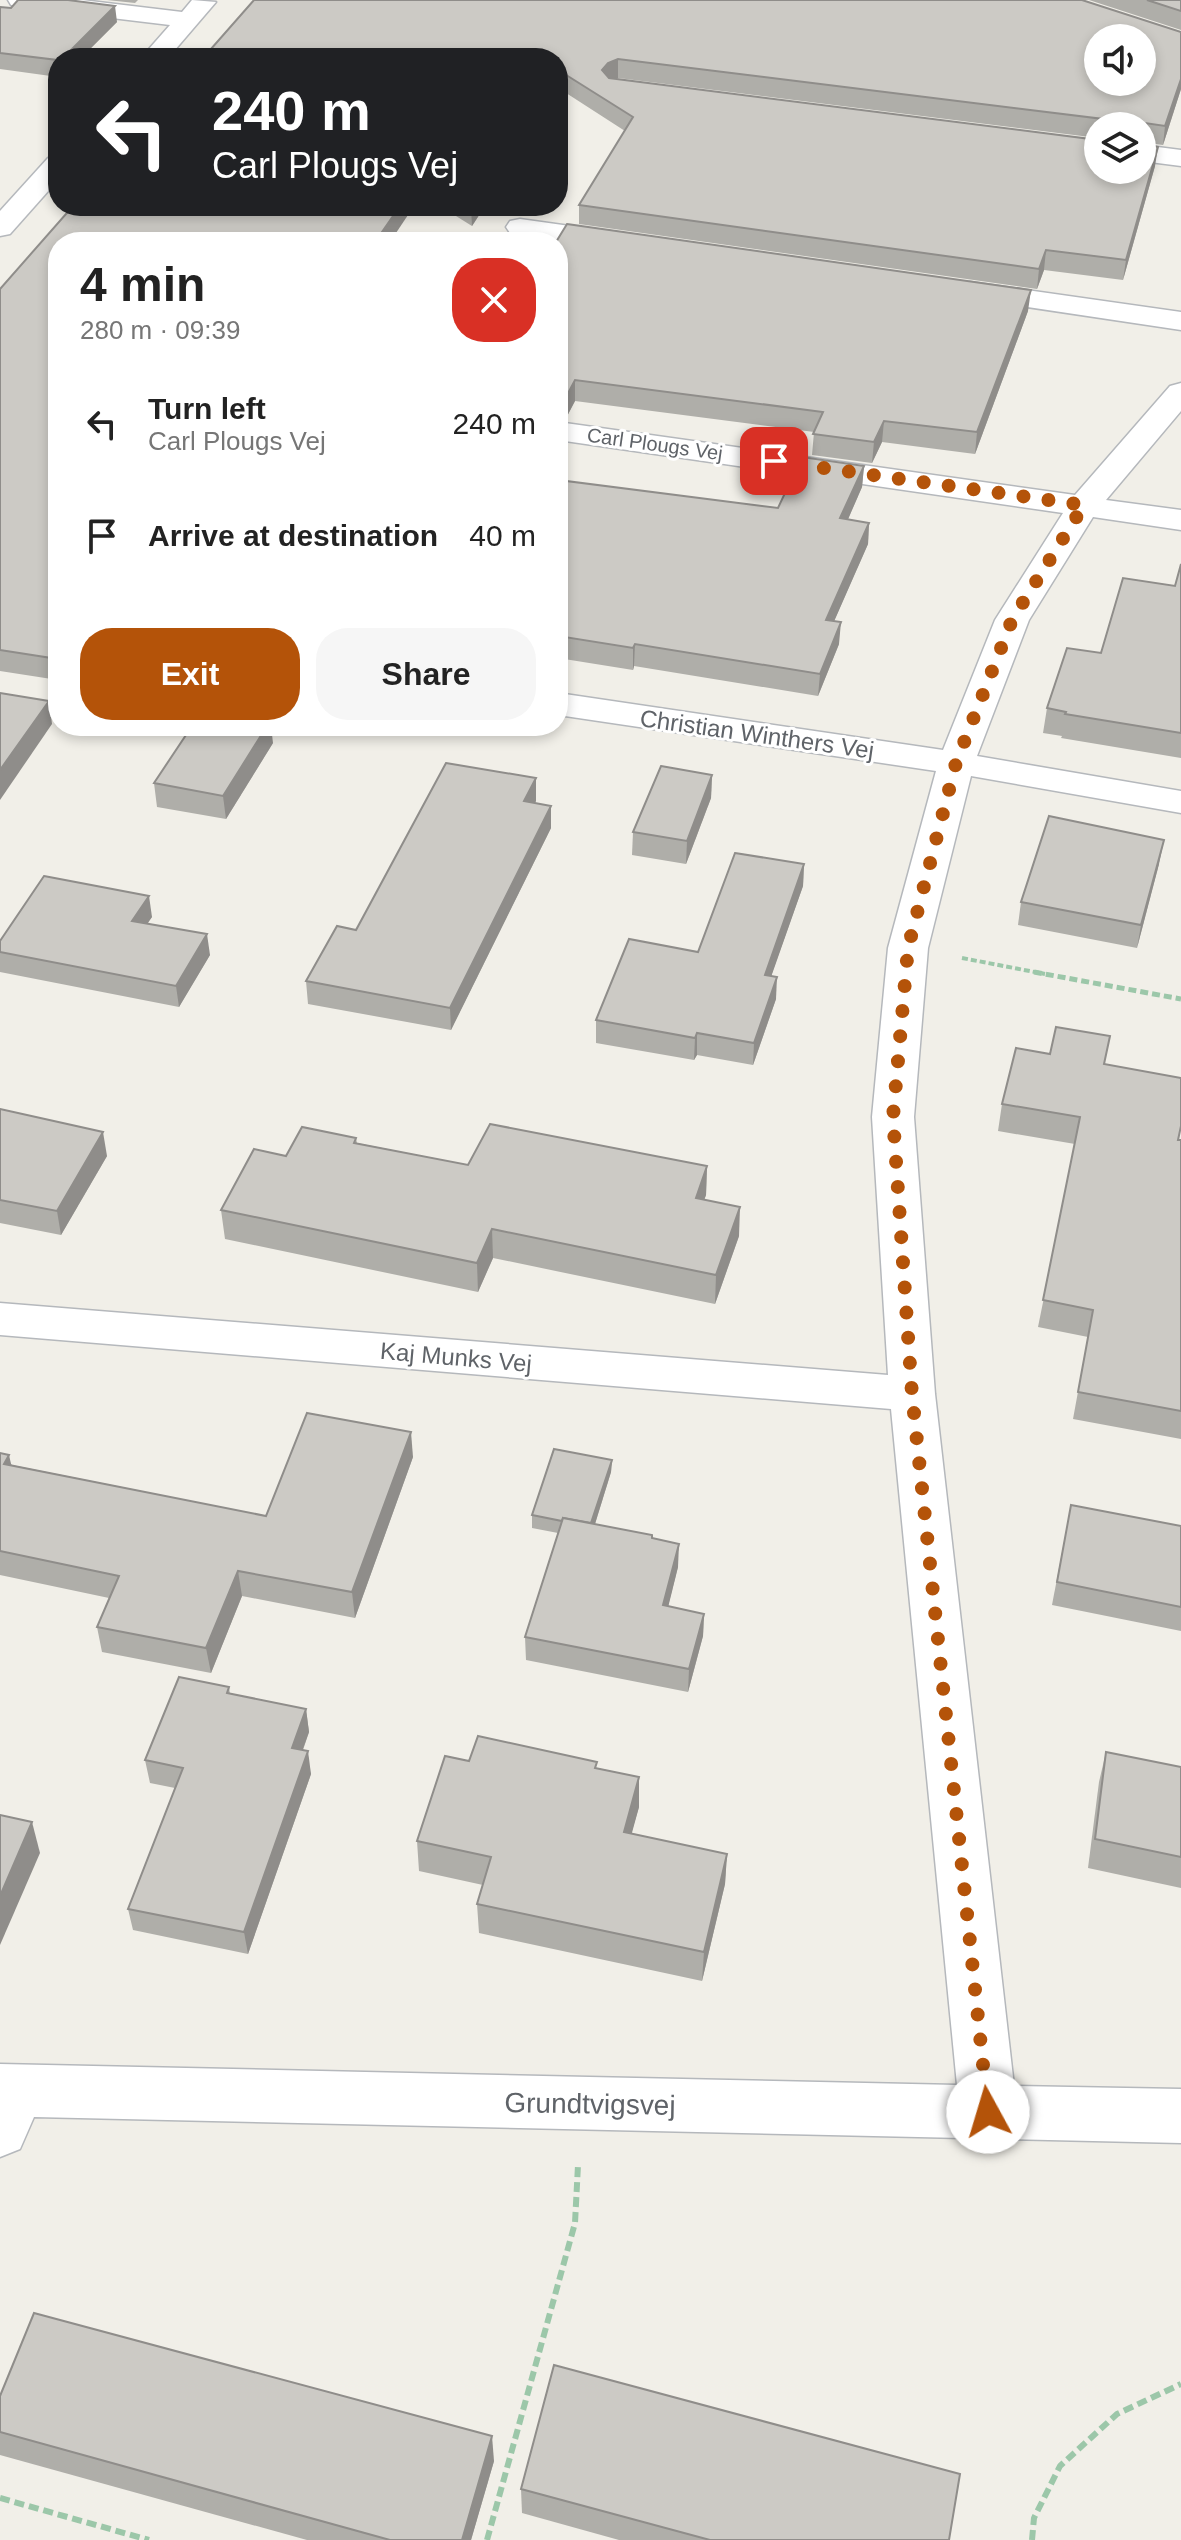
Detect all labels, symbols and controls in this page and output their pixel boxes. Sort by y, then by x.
map controls [1084,24,1156,184]
button: sound [1084,24,1156,96]
text: 240 m [212,79,371,142]
icon: left [80,80,184,184]
button: layers [1084,112,1156,184]
text: Carl Plougs Vej [212,145,458,186]
text: 4 min [80,258,205,311]
button: close [452,258,536,342]
text: 280 m · 09:39 [80,315,240,345]
text: Turn left [148,392,266,425]
icon: left [80,402,124,446]
text: 240 m [453,407,536,440]
street label: Carl Plougs Vej [586,424,724,464]
text: Carl Plougs Vej [148,426,326,456]
pin [740,427,808,495]
icon: arrive [752,439,796,483]
icon: arrive [80,514,124,558]
text: Arrive at destination [148,519,438,552]
text: 40 m [469,519,536,552]
button: Exit [80,628,300,720]
button: Share [316,628,536,720]
street label: Christian Winthers Vej [638,704,876,764]
street label: Kaj Munks Vej [379,1337,533,1377]
position arrow [946,2070,1030,2154]
street label: Grundtvigsvej [504,2087,676,2121]

